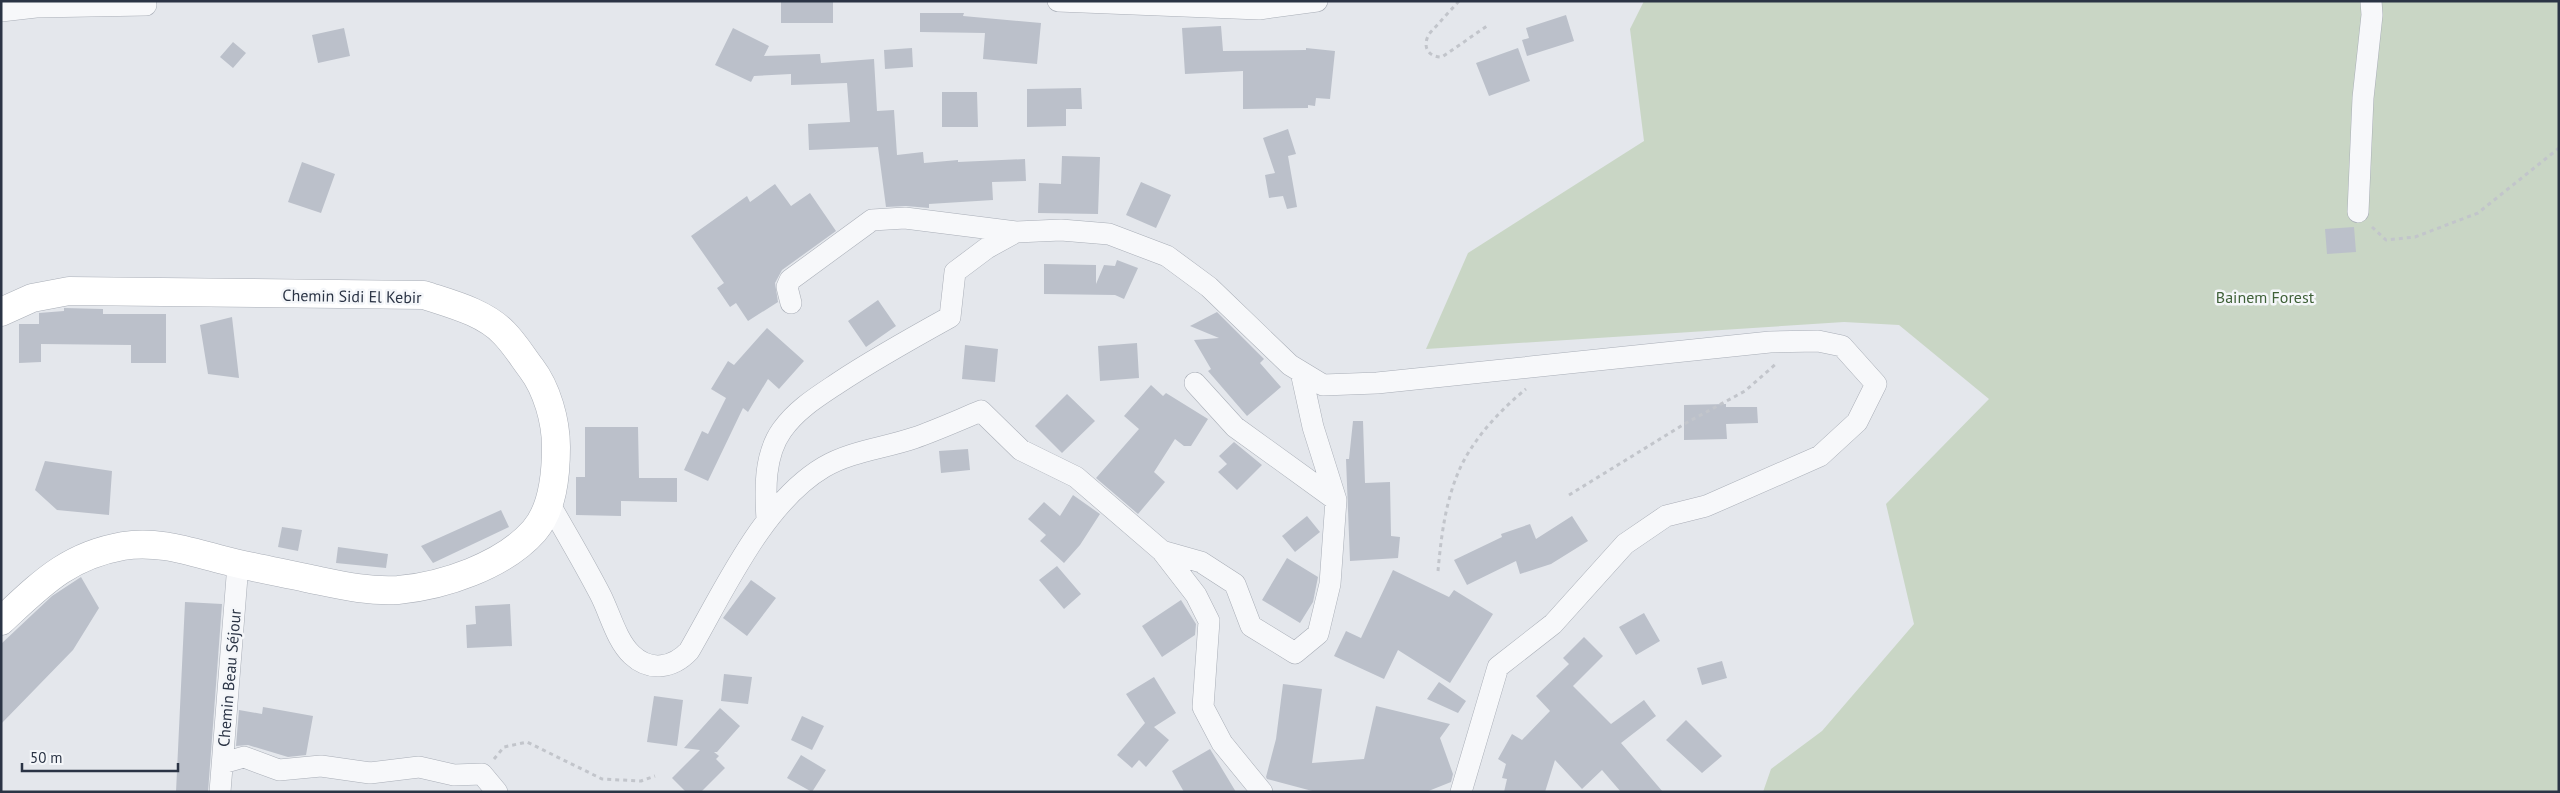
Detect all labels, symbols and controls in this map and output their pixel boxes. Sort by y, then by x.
street label: Chemin Sidi El Kebir [282,285,422,307]
park label: Bainem Forest [2216,287,2315,307]
street label: Chemin Beau Séjour [213,608,245,748]
scale bar [22,740,179,772]
text: 50 m [30,748,63,767]

